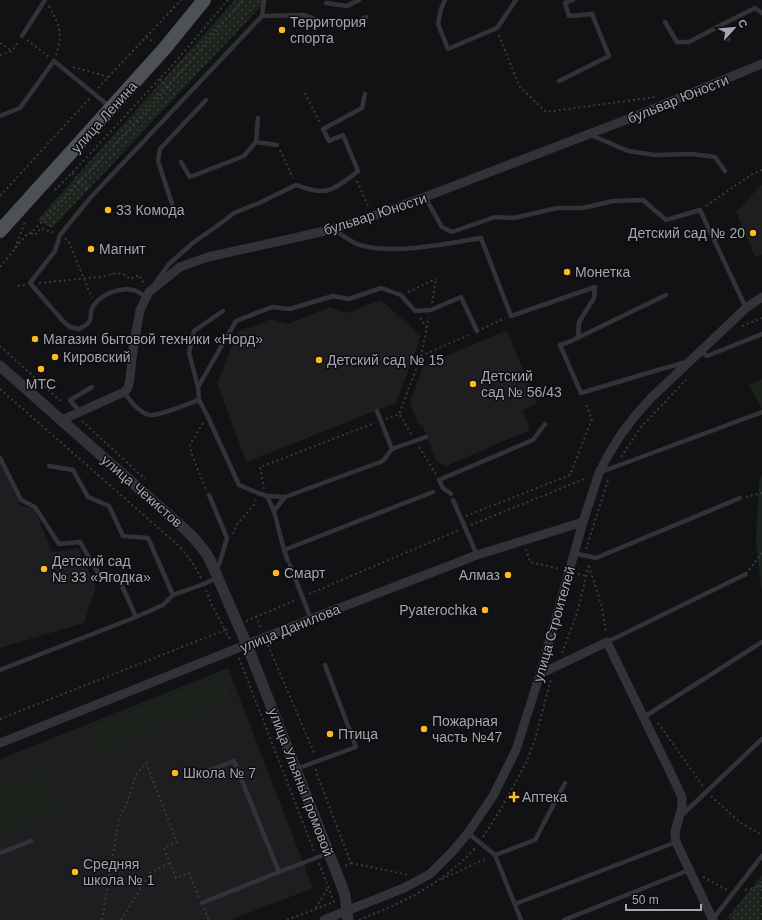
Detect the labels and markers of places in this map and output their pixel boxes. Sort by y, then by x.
place label: Территория спорта [290,14,366,46]
marker: Территория спорта [277,25,287,35]
place label: 33 Комода [116,202,185,218]
marker: 33 Комода [103,205,113,215]
place label: Детский сад № 20 [628,225,745,241]
marker: Детский сад № 20 [748,228,758,238]
place label: Магнит [99,241,146,257]
marker: Магнит [86,244,96,254]
place label: Монетка [575,264,631,280]
marker: Монетка [562,267,572,277]
place label: Магазин бытовой техники «Норд» [43,331,263,347]
marker: Магазин бытовой техники «Норд» [30,334,40,344]
place label: Кировский [63,349,131,365]
marker: Кировский [50,352,60,362]
place label: Детский сад № 15 [327,352,444,368]
marker: Детский сад № 15 [314,355,324,365]
marker: МТС [36,364,46,374]
place label: Детский сад № 56/43 [481,368,562,400]
place label: МТС [26,376,56,392]
marker: Детский сад № 56/43 [468,379,478,389]
place label: Детский сад № 33 «Ягодка» [52,553,151,585]
marker: Детский сад № 33 «Ягодка» [39,564,49,574]
place label: Смарт [284,565,326,581]
place label: Алмаз [459,567,500,583]
marker: Смарт [271,568,281,578]
marker: Алмаз [503,570,513,580]
place label: Pyaterochka [399,602,477,618]
marker: Pyaterochka [480,605,490,615]
place label: Пожарная часть №47 [432,713,502,745]
marker: Пожарная часть №47 [419,724,429,734]
place label: Птица [338,726,378,742]
marker: Птица [325,729,335,739]
place label: Школа № 7 [183,765,256,781]
marker: Школа № 7 [170,768,180,778]
place label: Аптека [522,789,567,805]
marker: Аптека [509,792,519,802]
place label: Средняя школа № 1 [83,856,155,888]
marker: Средняя школа № 1 [70,867,80,877]

